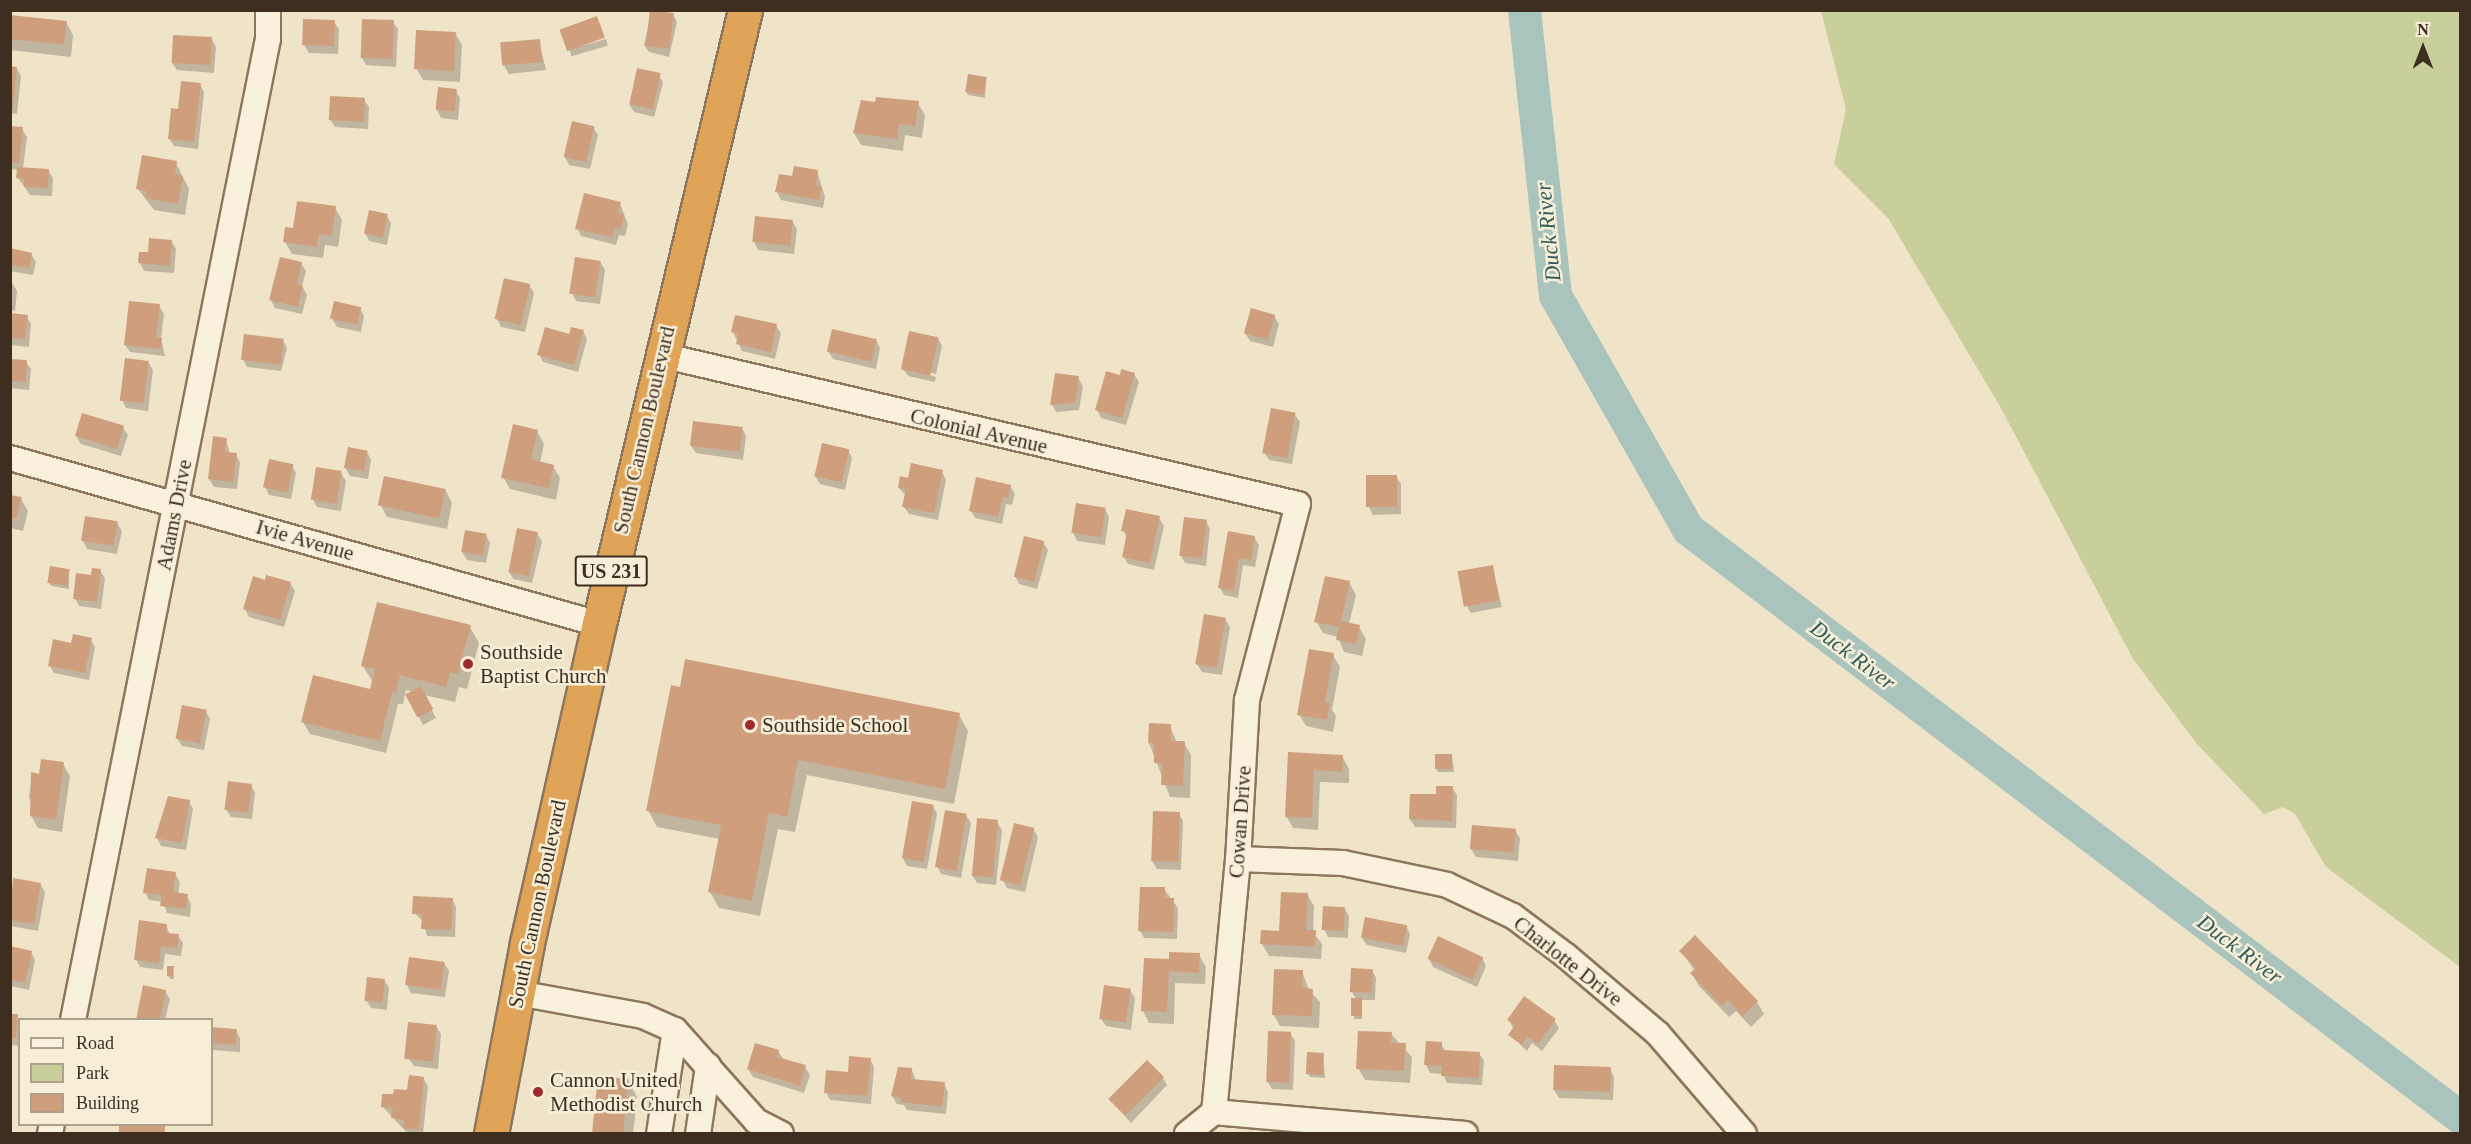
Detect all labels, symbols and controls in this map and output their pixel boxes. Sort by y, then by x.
north arrow [2393,18,2453,78]
text: N [2417,21,2429,38]
water label: Duck River [1530,181,1566,283]
street label: South Cannon Boulevard [608,324,680,536]
street label: Colonial Avenue [907,403,1051,459]
street label: Adams Drive [151,457,197,573]
street label: Ivie Avenue [253,514,357,566]
road number: US 231 [574,554,648,588]
water label: Duck River [1805,615,1901,695]
place label: Southside Baptist Church [480,639,607,689]
marker: Southside Baptist Church [461,657,475,671]
place label: Southside School [762,712,908,738]
marker: Southside School [743,718,757,732]
street label: Cowan Drive [1224,765,1256,879]
street label: South Cannon Boulevard [503,798,571,1010]
water label: Duck River [2192,909,2288,989]
street label: Charlotte Drive [1509,911,1627,1011]
legend [18,1018,213,1126]
text: Road [76,1033,114,1053]
text: Park [76,1063,109,1083]
place label: Cannon United Methodist Church [550,1067,702,1117]
marker: Cannon United Methodist Church [531,1085,545,1099]
text: Building [76,1093,139,1113]

